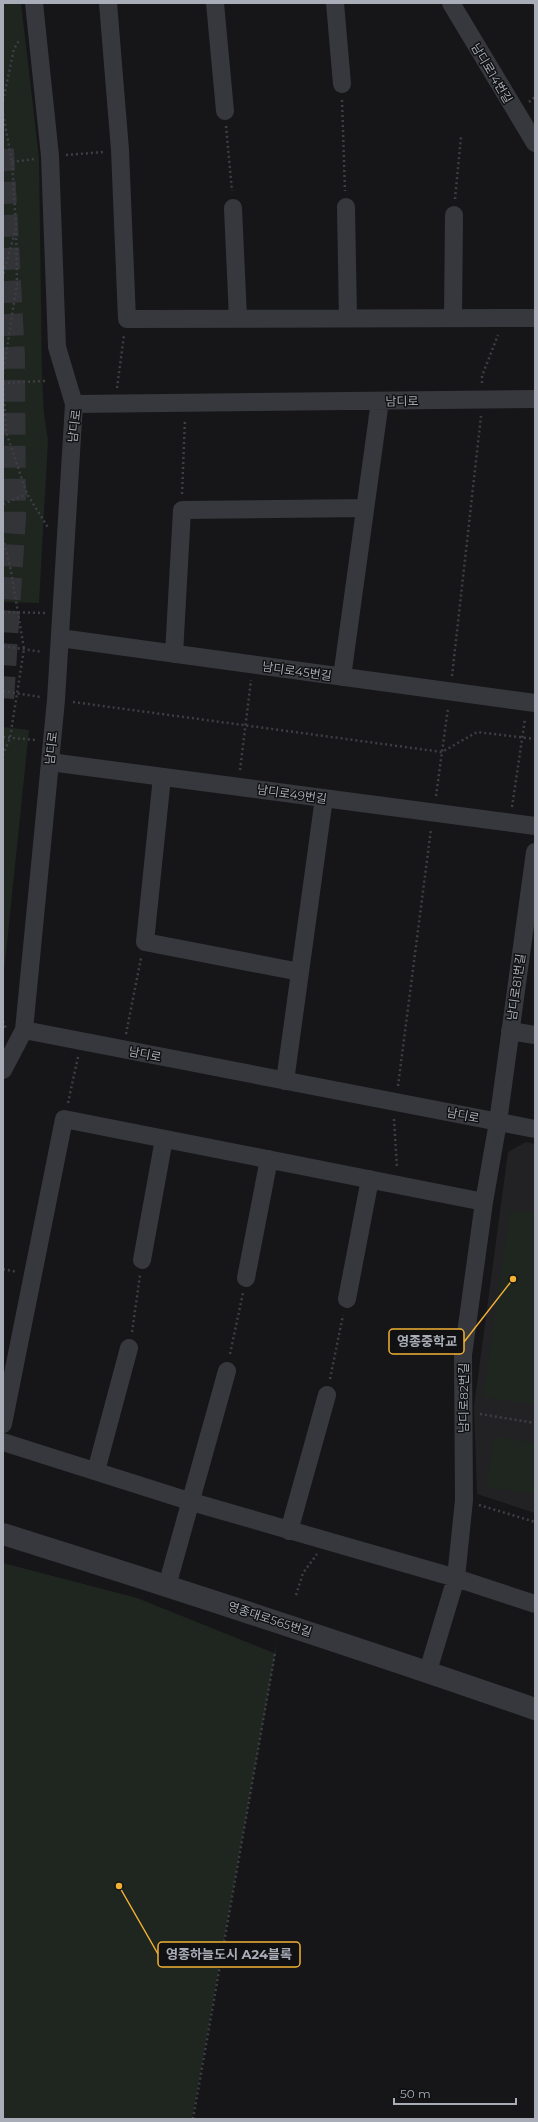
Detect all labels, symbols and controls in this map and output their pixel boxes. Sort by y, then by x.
street label: 남디로14번길 [468,40,516,106]
street label: 남디로 [385,393,419,409]
street label: 남디로 [65,409,83,443]
street label: 남디로45번길 [261,659,333,683]
street label: 남디로 [42,731,60,765]
street label: 남디로49번길 [256,782,328,806]
street label: 남디로81번길 [504,953,528,1021]
street label: 남디로 [127,1043,163,1065]
street label: 남디로 [445,1104,481,1126]
callout: 영종중학교 [389,1329,464,1354]
text: 영종중학교 [397,1333,457,1349]
street label: 남디로82번길 [456,1363,471,1433]
street label: 영종대로565번길 [226,1598,314,1640]
callout: 영종하늘도시 A24블록 [158,1942,300,1967]
text: 영종하늘도시 A24블록 [166,1946,292,1962]
scale bar [394,2080,516,2106]
text: 50 m [400,2086,431,2101]

